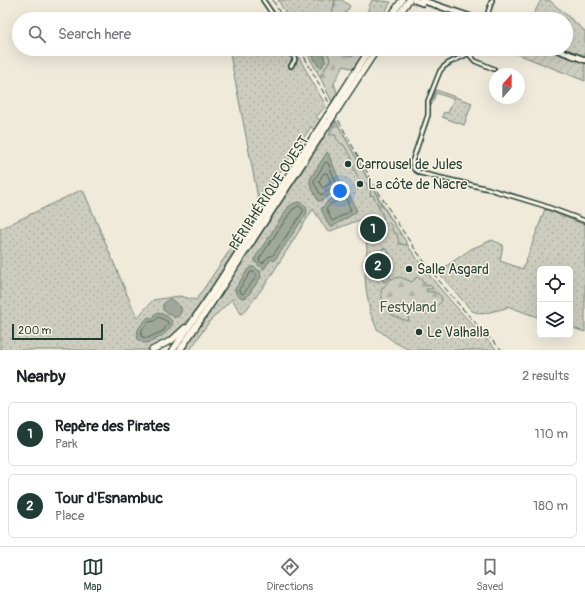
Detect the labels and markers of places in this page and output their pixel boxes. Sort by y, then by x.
place label: Carrousel de Jules [356,156,463,173]
marker: Carrousel de Jules [343,159,353,169]
place label: La côte de Nacre [368,176,468,193]
marker: La côte de Nacre [355,179,365,189]
pin: 1 [360,214,386,244]
pin: 2 [365,251,391,281]
place label: Salle Asgard [417,261,489,278]
marker: Salle Asgard [404,264,414,274]
place label: Le Valhalla [427,324,489,341]
marker: Le Valhalla [414,327,424,337]

